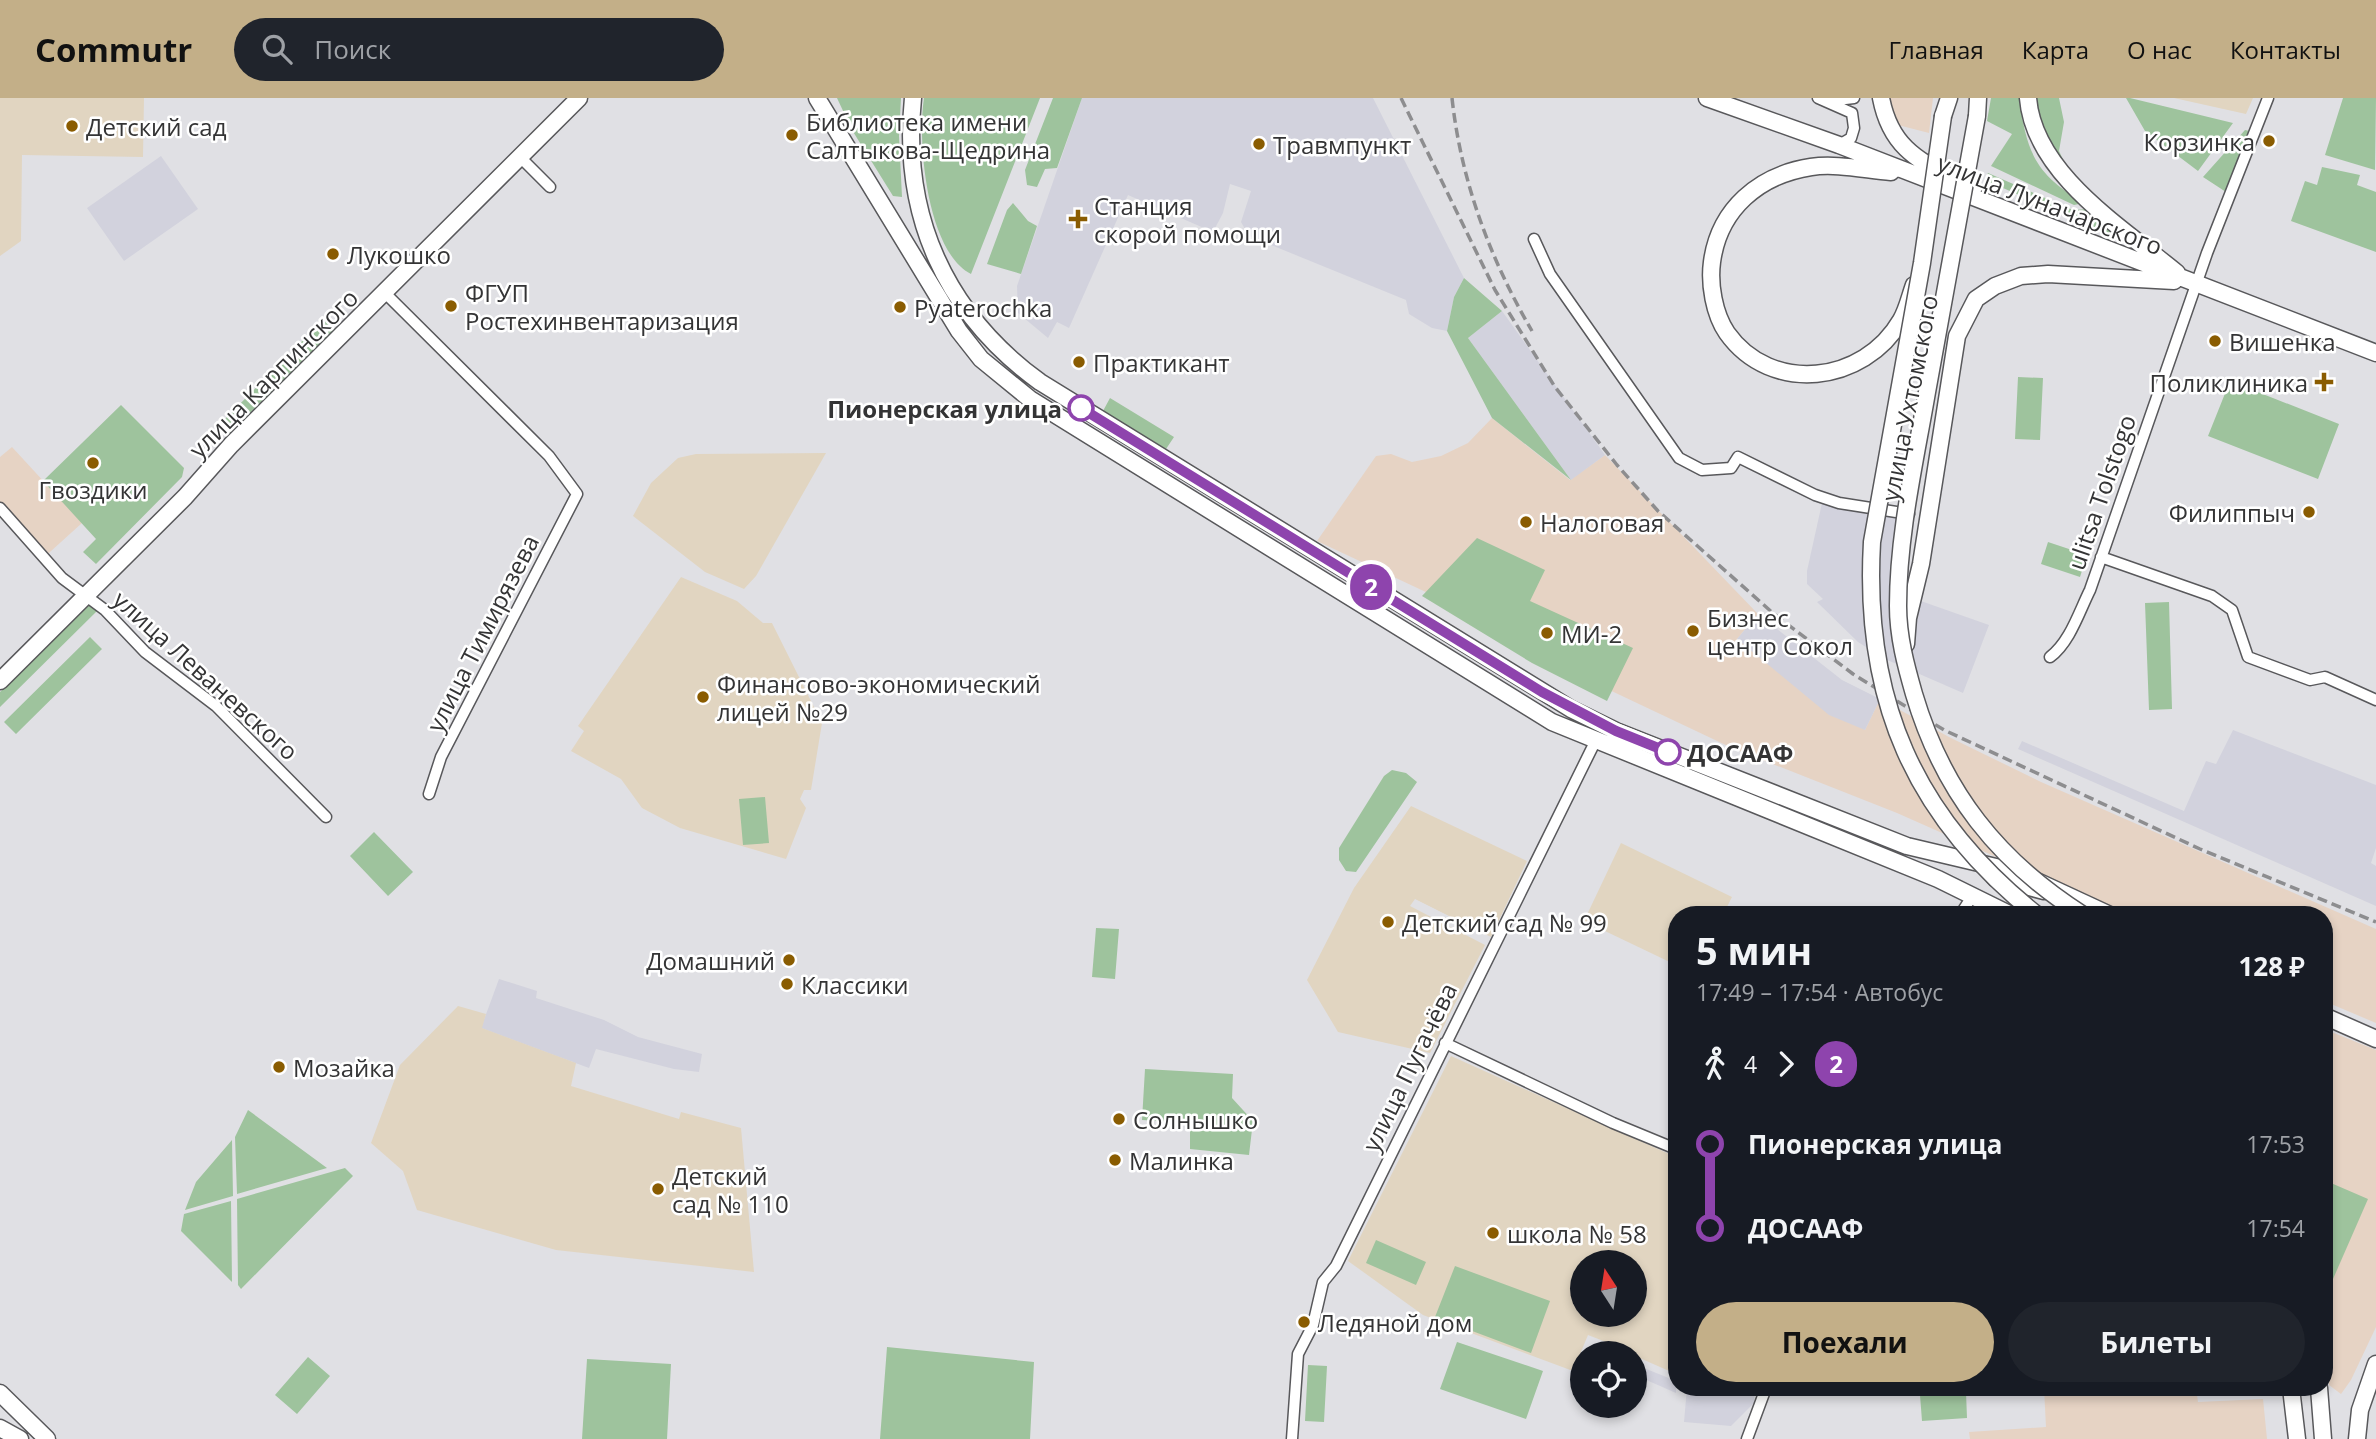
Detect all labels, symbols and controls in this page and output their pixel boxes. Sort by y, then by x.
search box [234,18,724,81]
text: Commutr [35,27,192,72]
icon: search [258,30,296,68]
text: Поиск [314,31,391,67]
text: Главная [1889,33,1984,66]
text: Карта [2022,33,2089,66]
text: О нас [2127,33,2192,66]
text: Контакты [2230,33,2341,66]
place label: Библиотека имени Салтыкова-Щедрина [806,105,1050,166]
place label: Детский сад [86,110,227,143]
marker: Детский сад [64,118,80,134]
place label: Корзинка [2143,125,2255,158]
marker: Библиотека имени Салтыкова-Щедрина [784,127,800,143]
place label: Травмпункт [1273,128,1411,161]
marker: Корзинка [2261,133,2277,149]
marker: Травмпункт [1251,136,1267,152]
street label: улица Луначарского [1933,146,2167,262]
place label: Станция скорой помощи [1094,189,1281,250]
marker: Станция скорой помощи [1068,209,1088,229]
place label: Лукошко [347,238,451,271]
marker: Лукошко [325,246,341,262]
place label: ФГУП Ростехинвентаризация [465,276,739,337]
street label: улица Карпинского [181,281,365,465]
place label: Pyaterochka [914,291,1052,324]
street label: улица Ухтомского [1873,292,1945,504]
marker: ФГУП Ростехинвентаризация [443,298,459,314]
marker: Pyaterochka [892,299,908,315]
place label: Вишенка [2229,325,2336,358]
marker: Вишенка [2207,333,2223,349]
place label: Практикант [1093,346,1230,379]
marker: Практикант [1071,354,1087,370]
place label: Поликлиника [2150,366,2308,399]
marker: Поликлиника [2314,372,2334,392]
place label: Пионерская улица [827,392,1062,425]
marker: Пионерская улица [1068,395,1094,421]
street label: ulitsa Tolstogo [2059,410,2143,574]
marker: Гвоздики [85,455,101,471]
place label: Гвоздики [38,473,148,506]
place label: Филиппыч [2169,496,2295,529]
marker: Филиппыч [2301,504,2317,520]
place label: Налоговая [1540,506,1664,539]
marker: Налоговая [1518,514,1534,530]
street label: улица Тимирязева [418,529,546,737]
line badge: 2 [1348,564,1394,610]
text: 2 [1364,570,1378,603]
street label: улица Леваневского [106,583,306,767]
place label: Бизнес центр Сокол [1707,601,1853,662]
place label: МИ-2 [1561,617,1622,650]
marker: Бизнес центр Сокол [1685,623,1701,639]
marker: МИ-2 [1539,625,1555,641]
place label: Финансово-экономический лицей №29 [717,667,1041,728]
marker: Финансово-экономический лицей №29 [695,689,711,705]
place label: ДОСААФ [1687,736,1794,769]
marker: ДОСААФ [1655,739,1681,765]
place label: Детский сад № 99 [1402,906,1607,939]
marker: Детский сад № 99 [1380,914,1396,930]
text: 5 мин [1696,924,1812,976]
place label: Домашний [646,944,775,977]
text: 128 ₽ [2239,948,2305,984]
marker: Домашний [781,952,797,968]
place label: Классики [801,968,909,1001]
marker: Классики [779,976,795,992]
text: 17:49 – 17:54 · Автобус [1696,976,1943,1008]
street label: улица Пугачёва [1354,977,1464,1157]
icon: walk [1696,1045,1734,1083]
icon: forward [1767,1045,1805,1083]
text: 2 [1829,1047,1843,1080]
text: 4 [1744,1048,1757,1080]
place label: Мозайка [293,1051,395,1084]
marker: Мозайка [271,1059,287,1075]
place label: Солнышко [1133,1103,1258,1136]
marker: Солнышко [1111,1111,1127,1127]
text: Пионерская улица [1748,1126,2002,1162]
text: 17:53 [2246,1128,2305,1160]
place label: Малинка [1129,1144,1234,1177]
marker: Малинка [1107,1152,1123,1168]
place label: Детский сад № 110 [672,1159,789,1220]
marker: Детский сад № 110 [650,1181,666,1197]
text: ДОСААФ [1748,1210,1863,1246]
text: 17:54 [2246,1212,2305,1244]
place label: школа № 58 [1507,1217,1647,1250]
marker: школа № 58 [1485,1225,1501,1241]
north arrow [1570,1250,1647,1326]
map controls [1570,1250,1647,1418]
button: Поехали [1696,1302,1994,1382]
button: Билеты [2008,1302,2305,1382]
place label: Ледяной дом [1318,1306,1472,1339]
marker: Ледяной дом [1296,1314,1312,1330]
button: locate [1570,1341,1647,1418]

